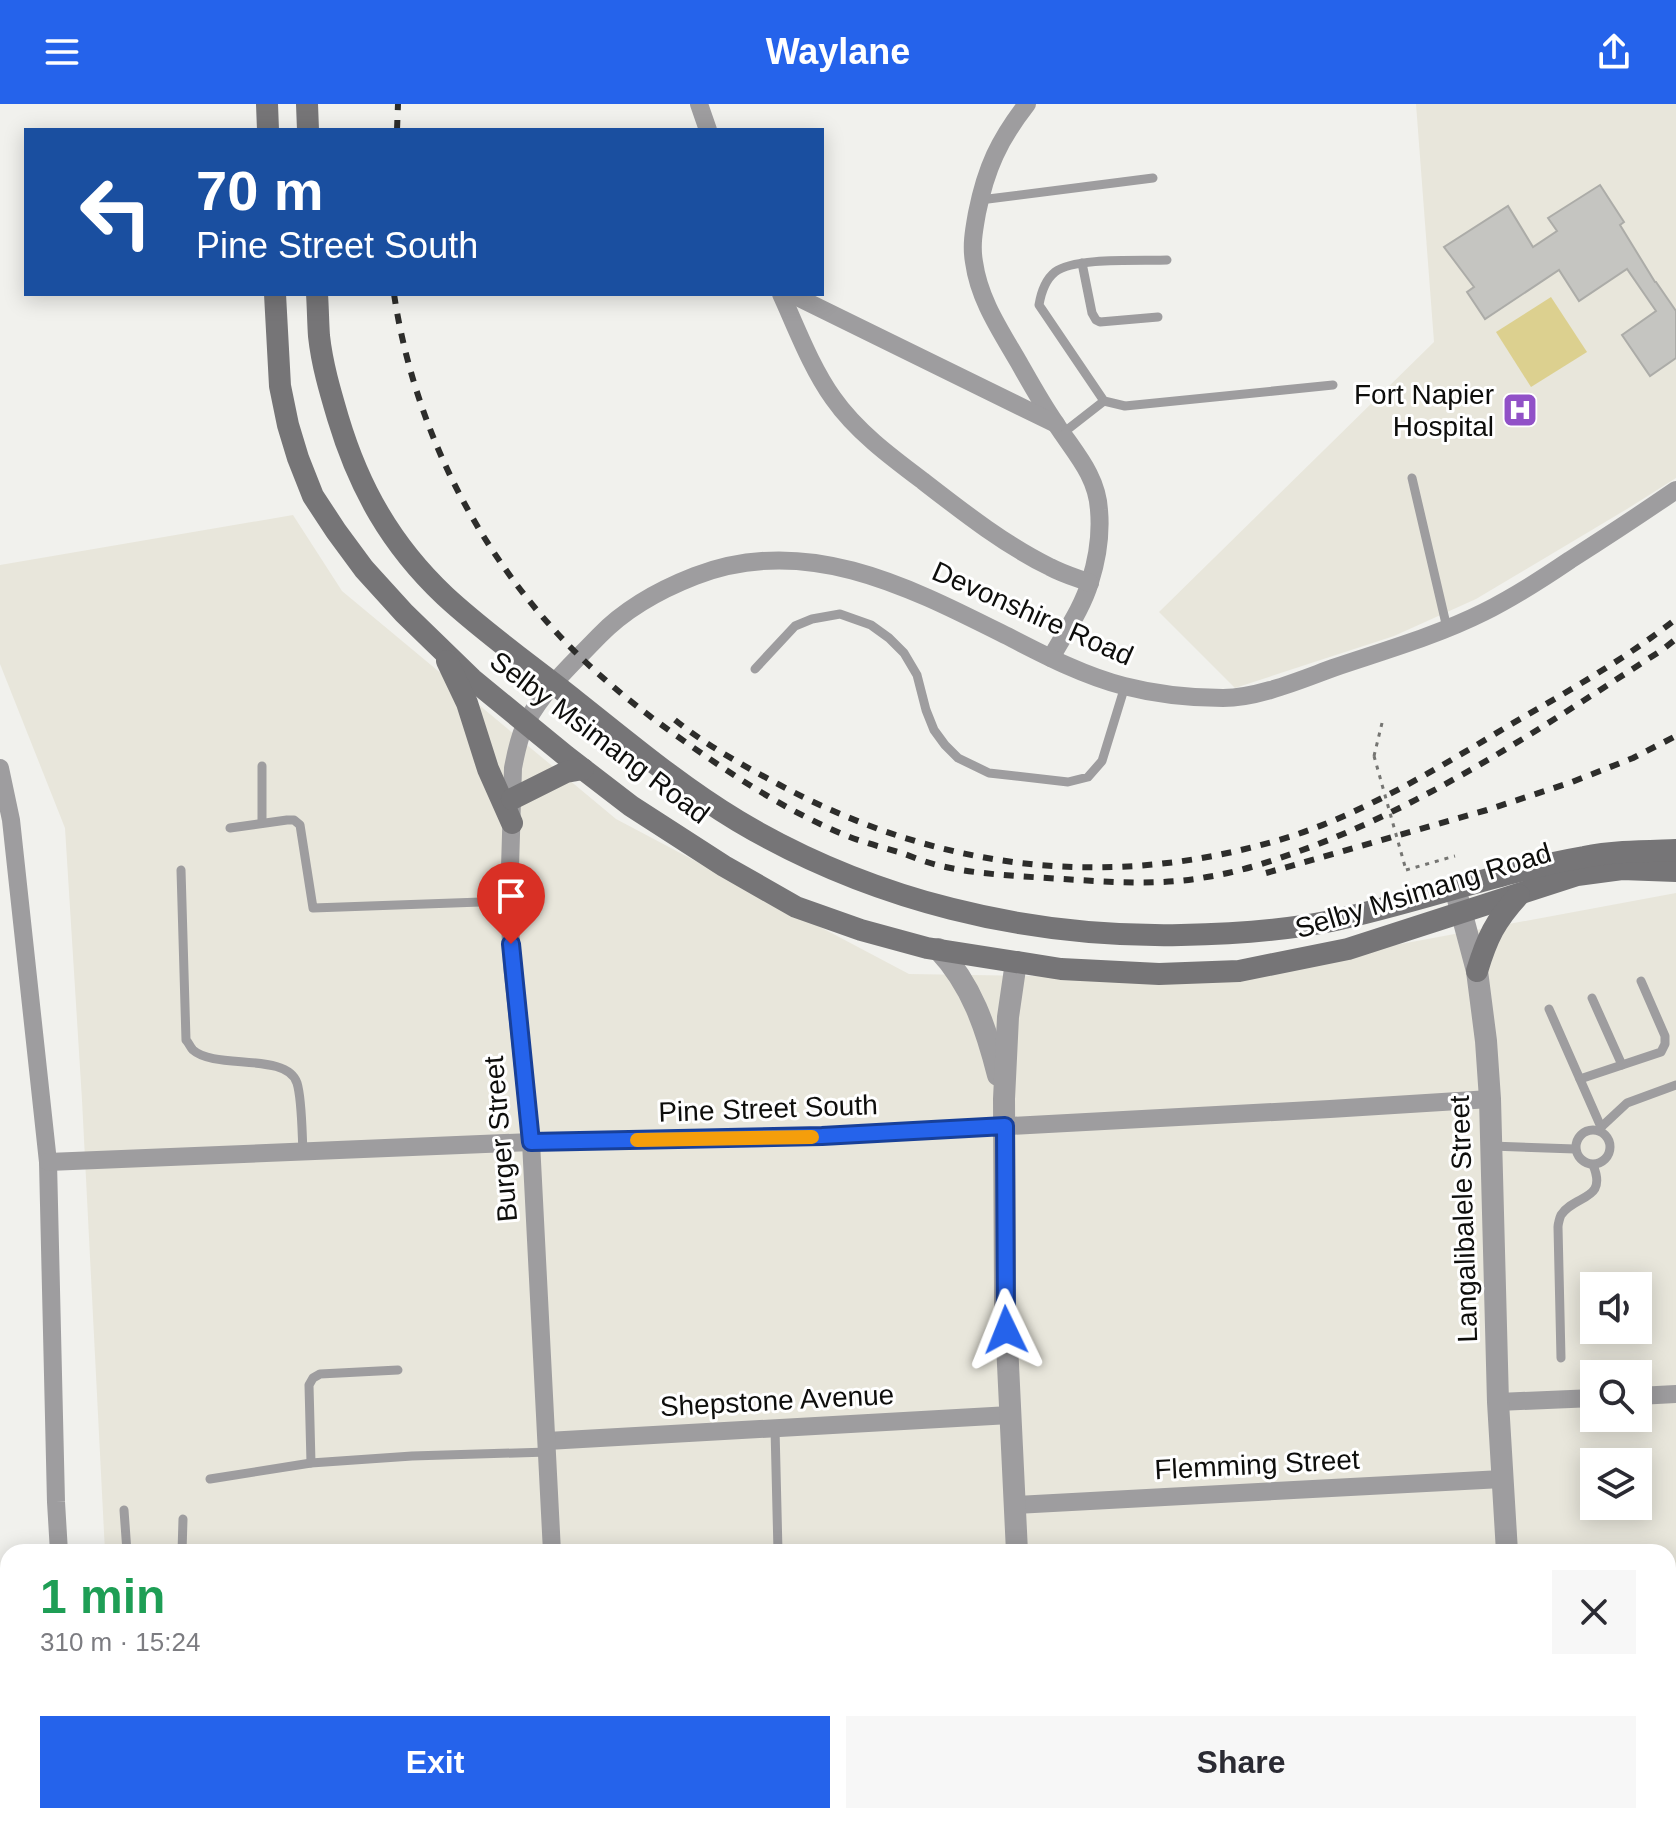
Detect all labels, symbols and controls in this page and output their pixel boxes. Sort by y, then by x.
icon: menu [40,30,84,74]
icon: share [1592,30,1636,74]
text: Waylane [766,31,910,72]
text: 70 m [196,159,324,222]
icon: left [64,160,168,264]
text: Pine Street South [196,225,478,266]
place label: Fort Napier Hospital [1354,379,1494,442]
hospital icon: Fort Napier Hospital [1501,391,1539,429]
street label: Devonshire Road [928,555,1138,672]
street label: Selby Msimang Road [484,645,715,830]
street label: Selby Msimang Road [1291,837,1555,944]
pin [477,862,545,944]
icon: arrive [489,874,533,918]
street label: Burger Street [478,1054,523,1223]
street label: Pine Street South [658,1089,878,1128]
street label: Langalibalele Street [1444,1095,1483,1343]
map controls [1580,1272,1652,1520]
button: sound [1580,1272,1652,1344]
position arrow [964,1288,1048,1372]
button: search [1580,1360,1652,1432]
street label: Shepstone Avenue [659,1379,895,1422]
street label: Flemming Street [1154,1444,1361,1485]
button: layers [1580,1448,1652,1520]
text: 1 min [40,1570,165,1623]
button: close [1552,1570,1636,1654]
text: 310 m · 15:24 [40,1627,200,1657]
button: Exit [40,1716,830,1808]
button: Share [846,1716,1636,1808]

